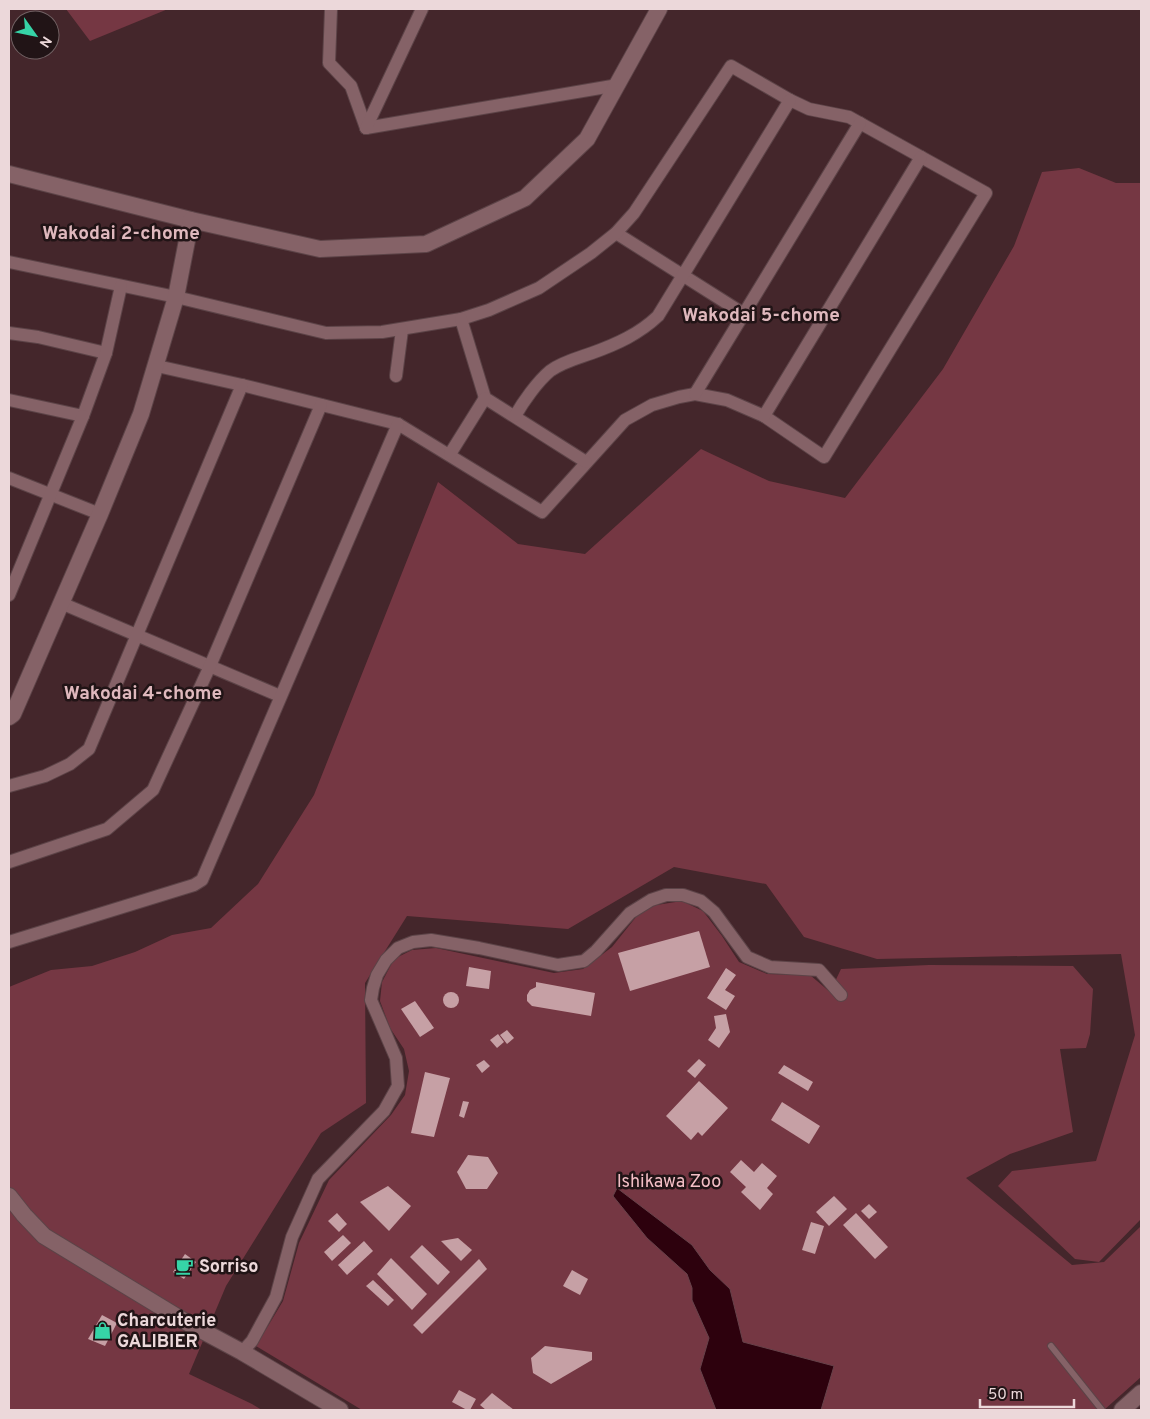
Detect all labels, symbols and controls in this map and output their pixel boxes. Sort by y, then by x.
north arrow [10,10,60,60]
text: N [35,32,55,50]
district label: Wakodai 2-chome [42,222,200,246]
district label: Wakodai 5-chome [682,304,840,328]
district label: Wakodai 4-chome [64,682,222,706]
park label: Ishikawa Zoo [617,1171,721,1194]
place label: Sorriso [199,1256,258,1279]
cafe icon: Sorriso [175,1257,195,1277]
place label: Charcuterie GALIBIER [117,1310,216,1354]
shop icon: Charcuterie GALIBIER [93,1321,113,1341]
scale bar [980,1376,1074,1408]
text: 50 m [988,1386,1023,1405]

